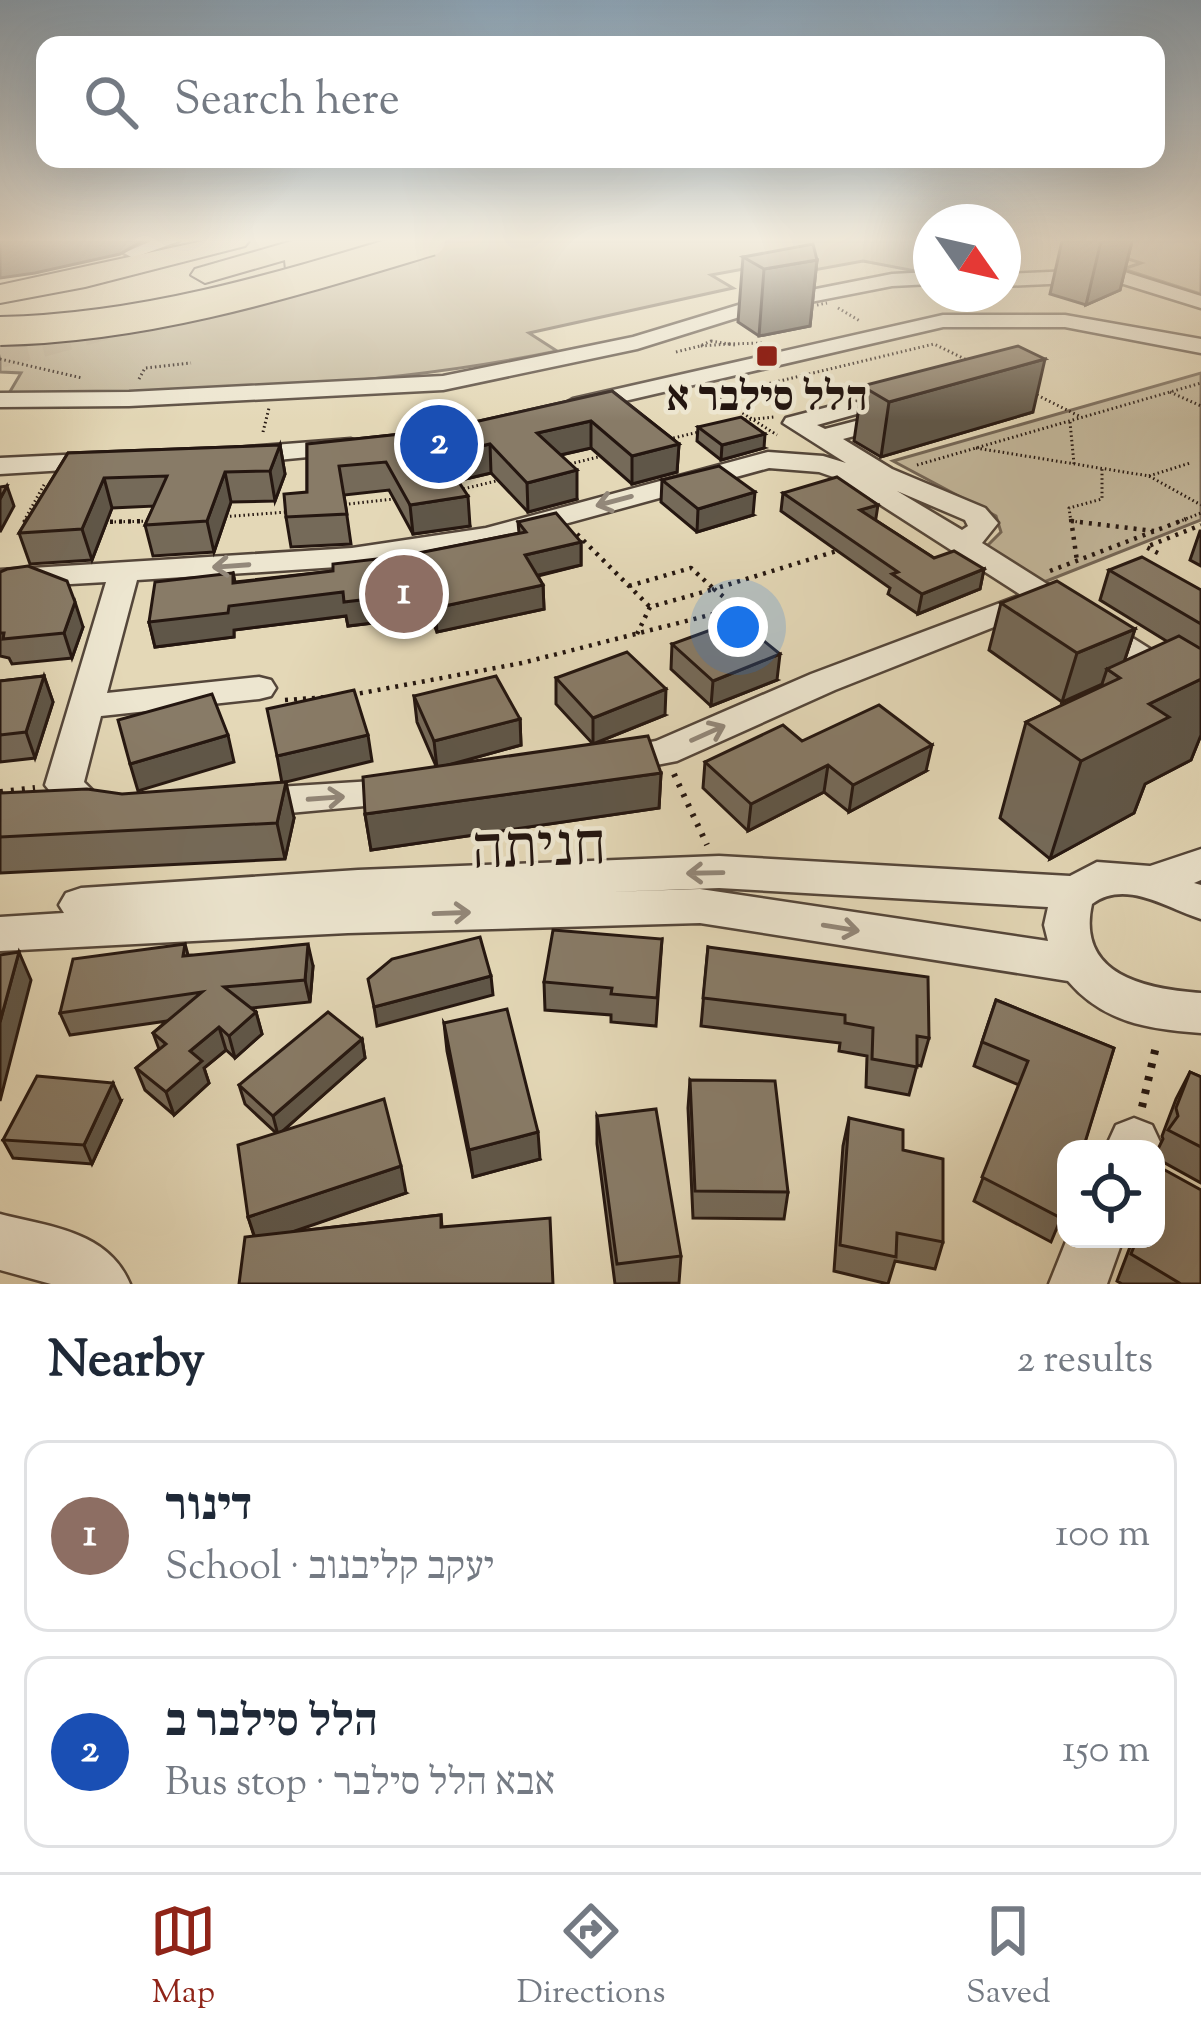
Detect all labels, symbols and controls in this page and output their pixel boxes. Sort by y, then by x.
search box [36,36,1165,168]
icon: search [78,69,144,135]
text: Search here [174,70,400,135]
north arrow [913,204,1021,312]
marker: הלל סילבר א [754,343,780,369]
place label: הלל סילבר א [666,370,868,430]
pin: 2 [400,399,478,489]
one-way arrow [596,492,634,514]
pin: 1 [365,549,443,639]
one-way arrow [212,554,251,577]
your location [708,597,768,657]
one-way arrow [690,720,726,742]
one-way arrow [306,786,345,809]
street label: חניתה [470,805,608,897]
one-way arrow [686,862,725,884]
one-way arrow [432,902,471,925]
one-way arrow [820,917,859,940]
map controls [1057,1140,1165,1248]
button: locate [1057,1140,1165,1248]
text: Nearby [48,1326,205,1399]
text: 2 results [1017,1334,1153,1390]
text: דינור [165,1476,252,1541]
text: 1 [83,1508,97,1564]
text: 100 m [1055,1508,1150,1564]
text: School · יעקב קליבנוב [165,1541,494,1597]
text: הלל סילבר ב [165,1692,378,1757]
text: 2 [81,1724,99,1780]
text: 150 m [1062,1724,1150,1780]
text: Bus stop · אבא הלל סילבר [165,1757,555,1813]
tab: Map [150,1898,216,2018]
tab: Directions [517,1898,666,2018]
tab: Saved [966,1898,1051,2018]

